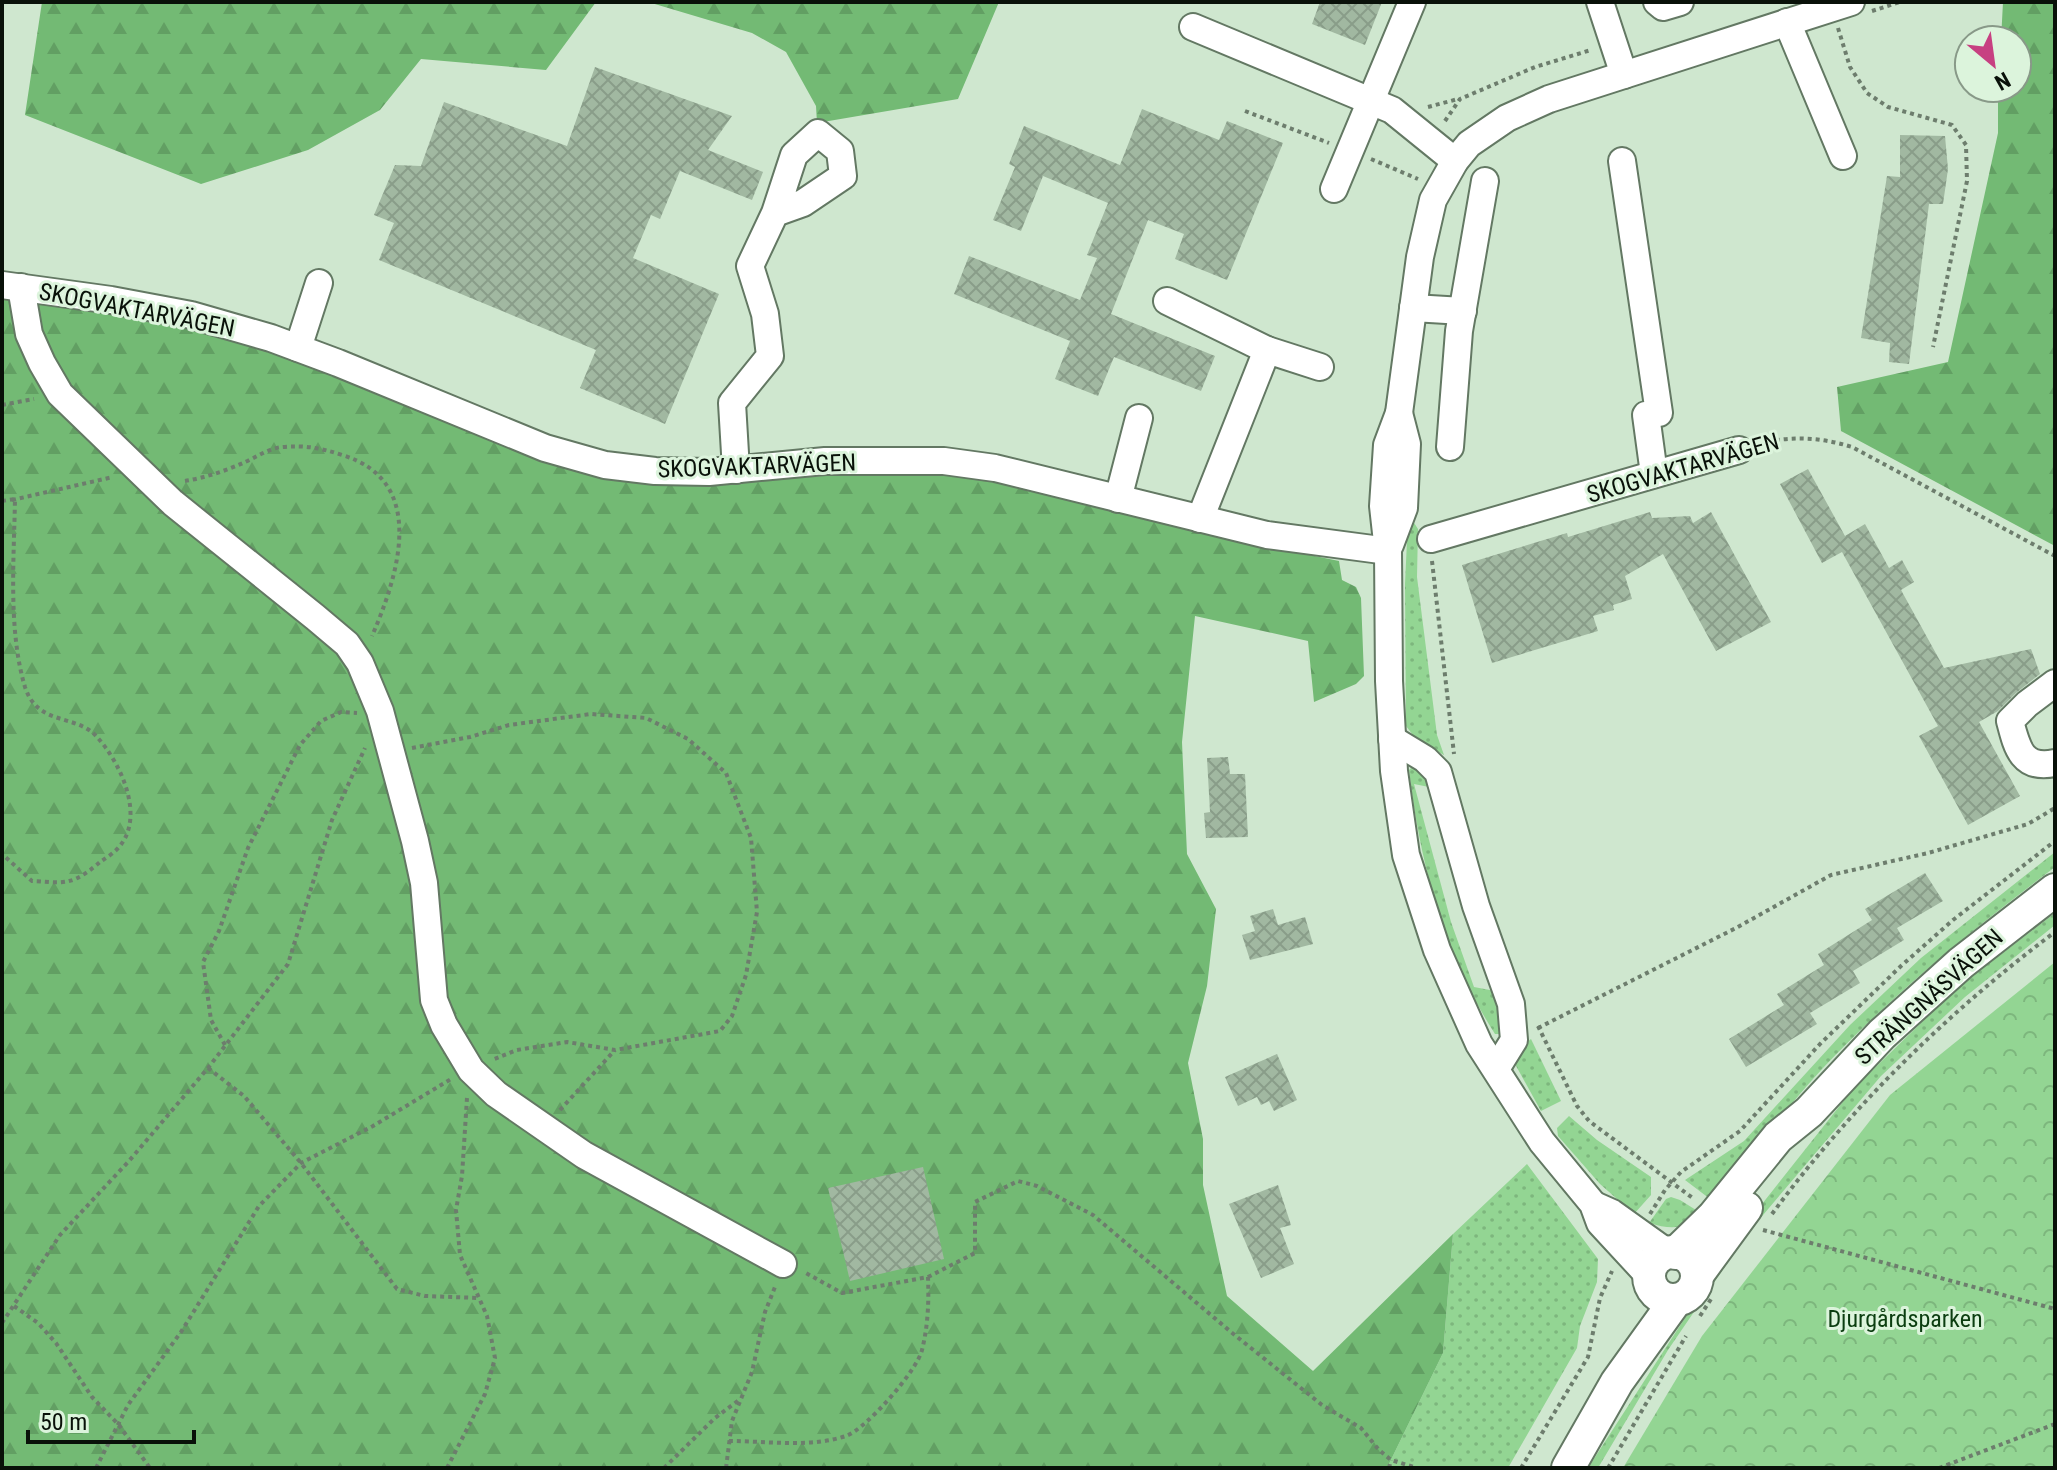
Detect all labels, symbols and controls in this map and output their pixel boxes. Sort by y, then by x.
north arrow [1953,24,2033,104]
text: N [1990,67,2014,95]
street label: SKOGVAKTARVÄGEN [37,277,237,343]
street label: SKOGVAKTARVÄGEN [1584,427,1782,509]
street label: SKOGVAKTARVÄGEN [657,449,857,483]
street label: STRÄNGNÄSVÄGEN [1849,923,2009,1071]
park label: Djurgårdsparken [1827,1305,1983,1333]
scale bar [28,1394,194,1444]
text: 50 m [40,1408,87,1436]

